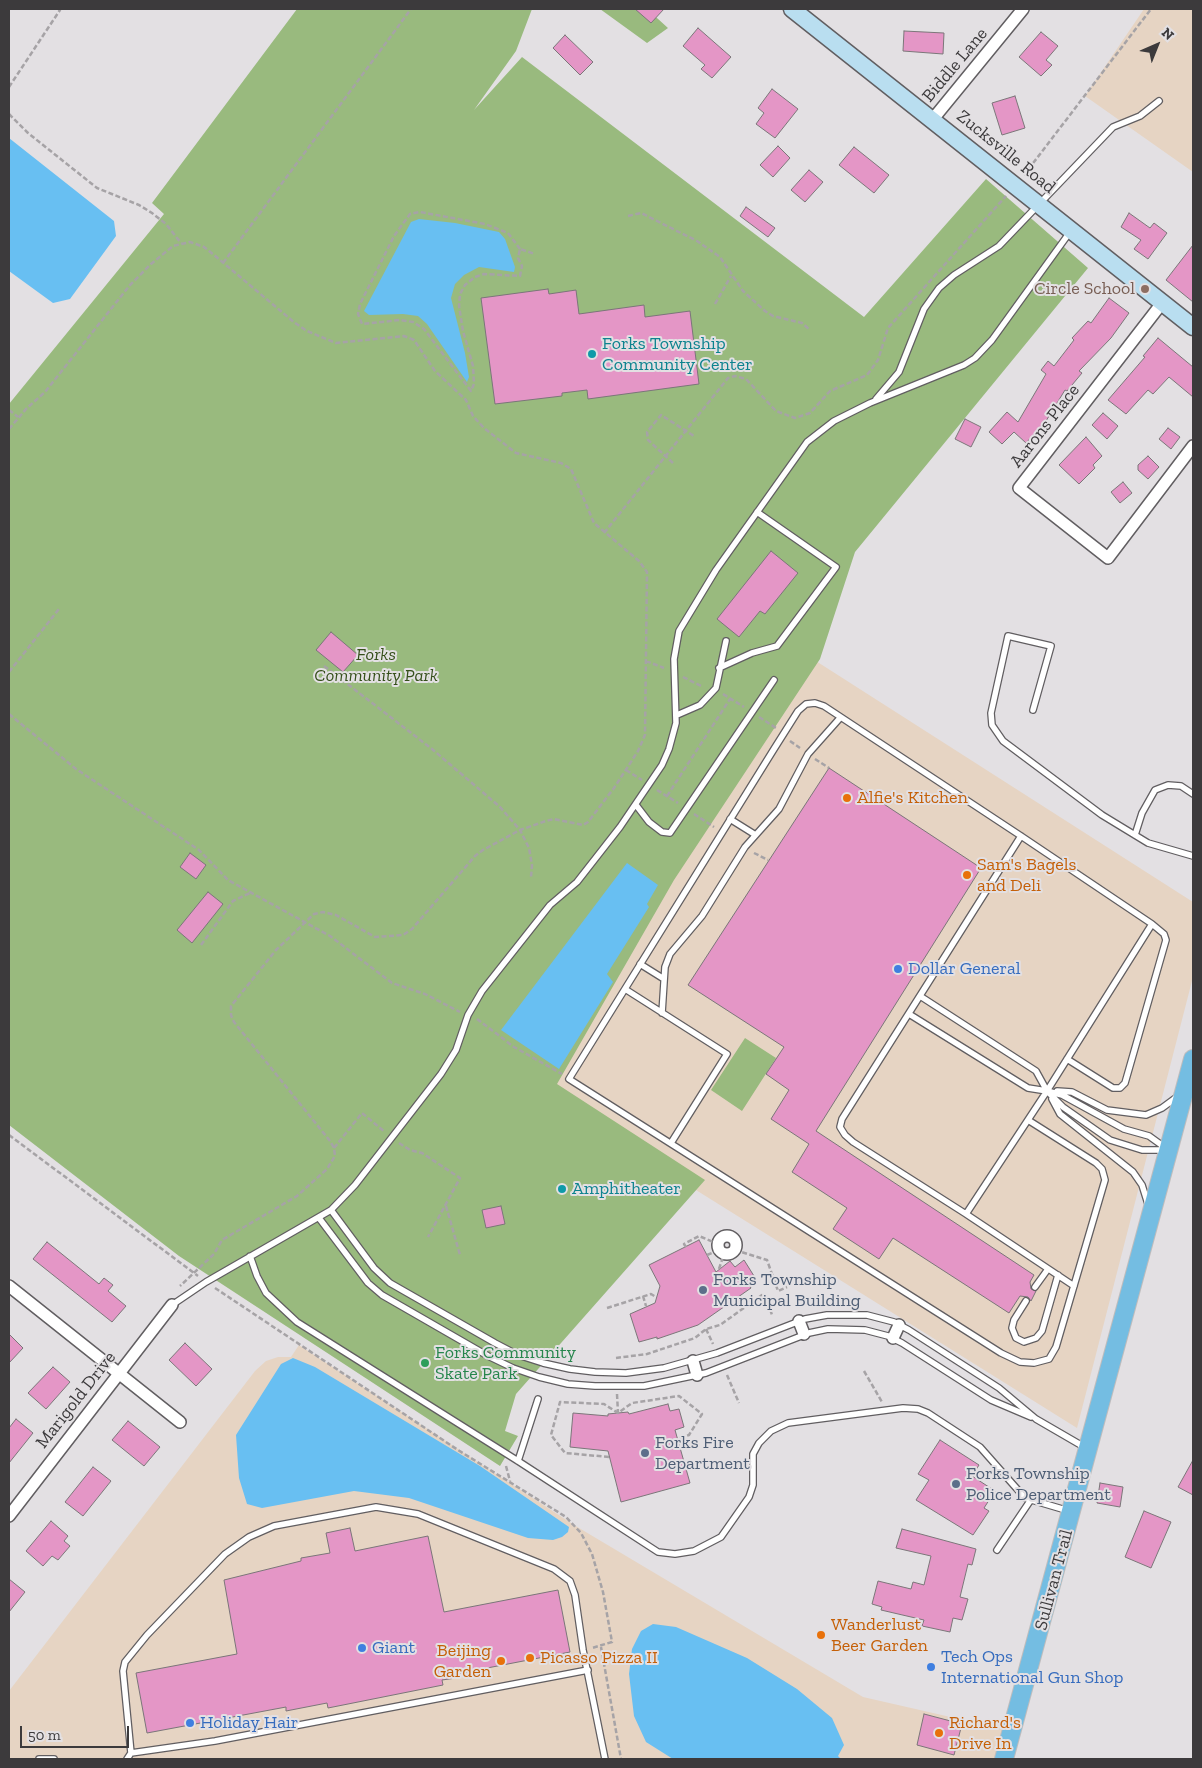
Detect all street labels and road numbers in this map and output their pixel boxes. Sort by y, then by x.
street label: Biddle Lane [918,23,992,107]
street label: Zucksville Road [952,106,1060,198]
street label: Aarons Place [1006,380,1084,472]
street label: Marigold Drive [31,1347,121,1453]
street label: Sullivan Trail [1030,1527,1078,1633]

